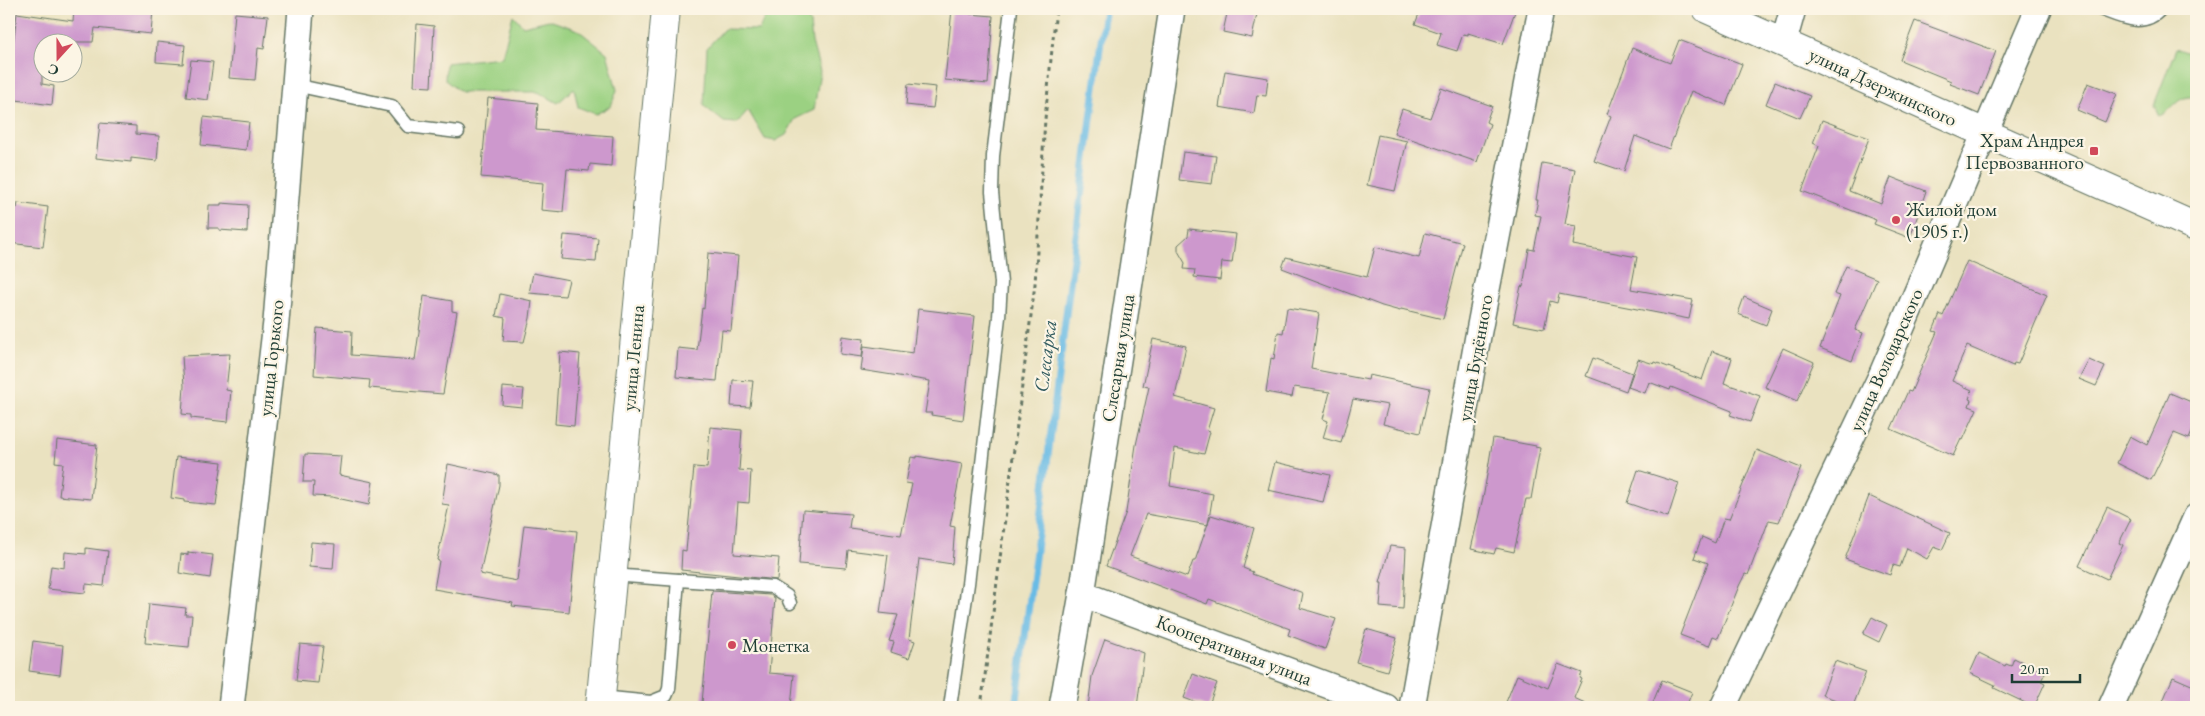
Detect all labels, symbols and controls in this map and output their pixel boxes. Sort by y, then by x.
north arrow [32,32,82,82]
street label: улица Дзержинского [1805,42,1961,132]
text: С [45,60,61,80]
place label: Храм Андрея Первозванного [1966,128,2084,175]
marker: Храм Андрея Первозванного [2088,145,2100,157]
place label: Жилой дом (1905 г.) [1905,197,1997,244]
marker: Жилой дом (1905 г.) [1890,214,1902,226]
street label: улица Володарского [1843,285,1929,435]
street label: Слесарная улица [1096,292,1140,424]
street label: улица Будённого [1452,293,1498,423]
street label: улица Горького [252,298,290,418]
street label: улица Ленина [616,303,650,412]
water label: Слесарка [1028,318,1062,394]
street label: Кооперативная улица [1152,609,1316,691]
place label: Монетка [742,633,810,658]
marker: Монетка [726,639,738,651]
scale bar [2012,651,2080,683]
text: 20 m [2020,659,2049,678]

